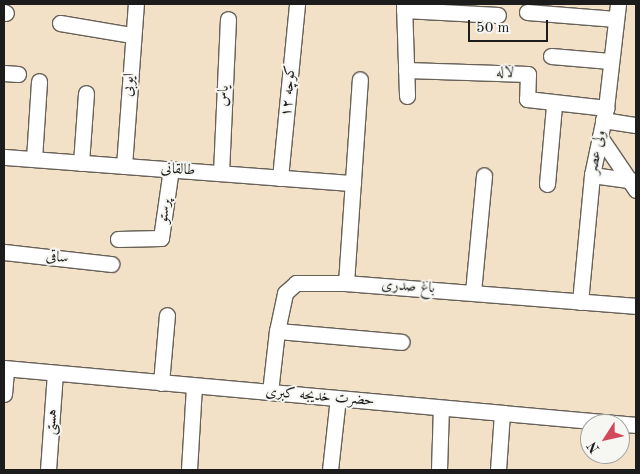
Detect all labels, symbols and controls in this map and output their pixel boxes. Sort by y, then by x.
scale bar [470,10,550,42]
text: 50 m [476,21,510,36]
street label: لاله [496,64,514,82]
street label: کوچه ۱۲ [278,65,300,117]
street label: ایوبی [119,73,139,97]
street label: یاس [214,85,234,107]
street label: ولی عصر [584,129,610,175]
street label: طالقانی [160,160,196,180]
street label: پرستو [154,198,176,224]
street label: ساقی [45,248,69,268]
street label: باغ صدری [381,276,435,298]
street label: حضرت خدیجه کبری [265,383,375,411]
street label: هستی [42,408,62,436]
north arrow [580,414,630,464]
text: N [585,439,602,455]

